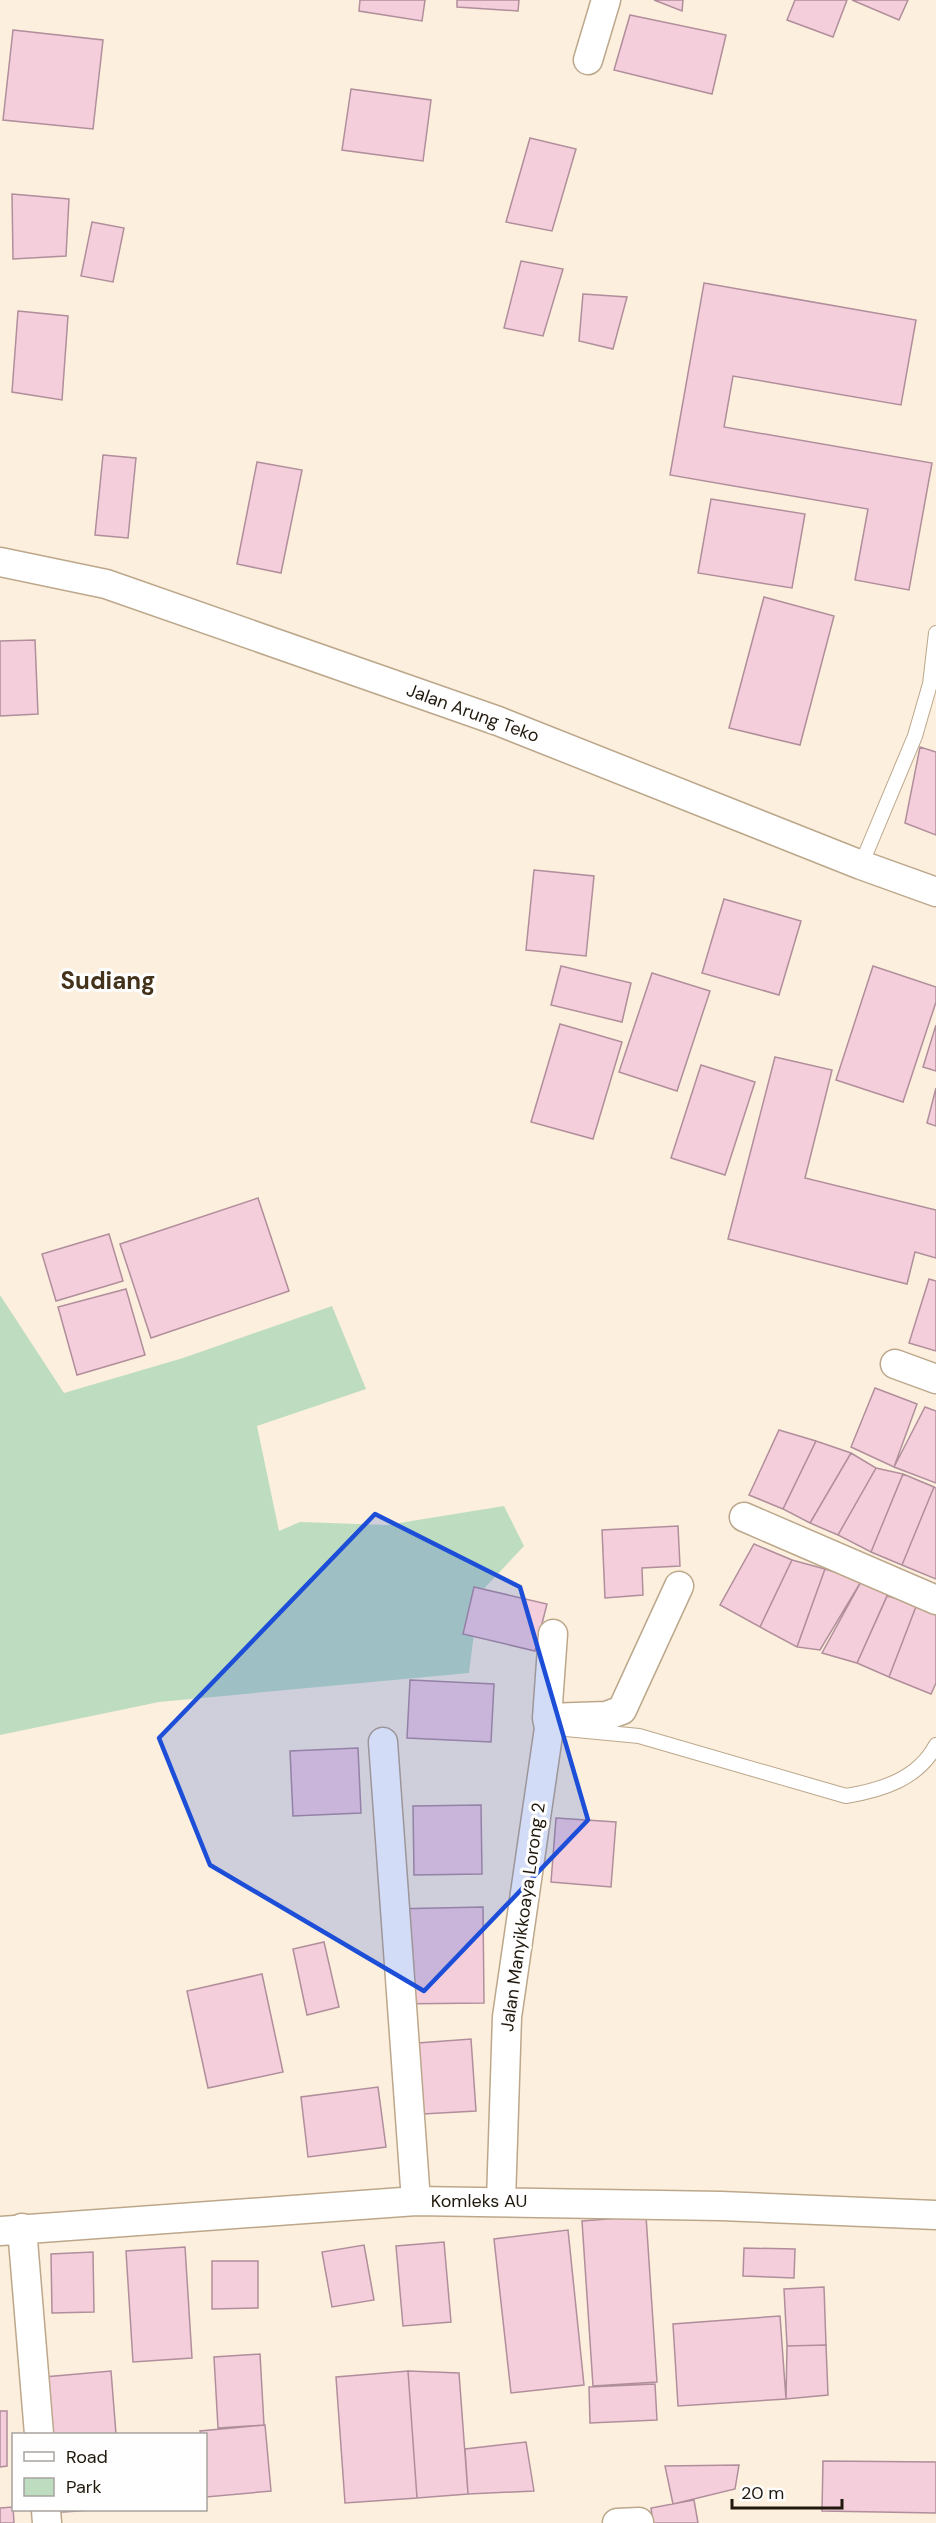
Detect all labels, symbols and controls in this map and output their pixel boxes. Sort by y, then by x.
street label: Jalan Arung Teko [403,678,543,748]
district label: Sudiang [61,965,155,996]
street label: Jalan Manyikkoaya Lorong 2 [495,1801,551,2033]
street label: Komleks AU [431,2189,527,2213]
legend [12,2433,207,2511]
text: Road [66,2445,108,2469]
scale bar [732,2472,842,2510]
text: Park [66,2475,102,2499]
text: 20 m [741,2481,784,2505]

